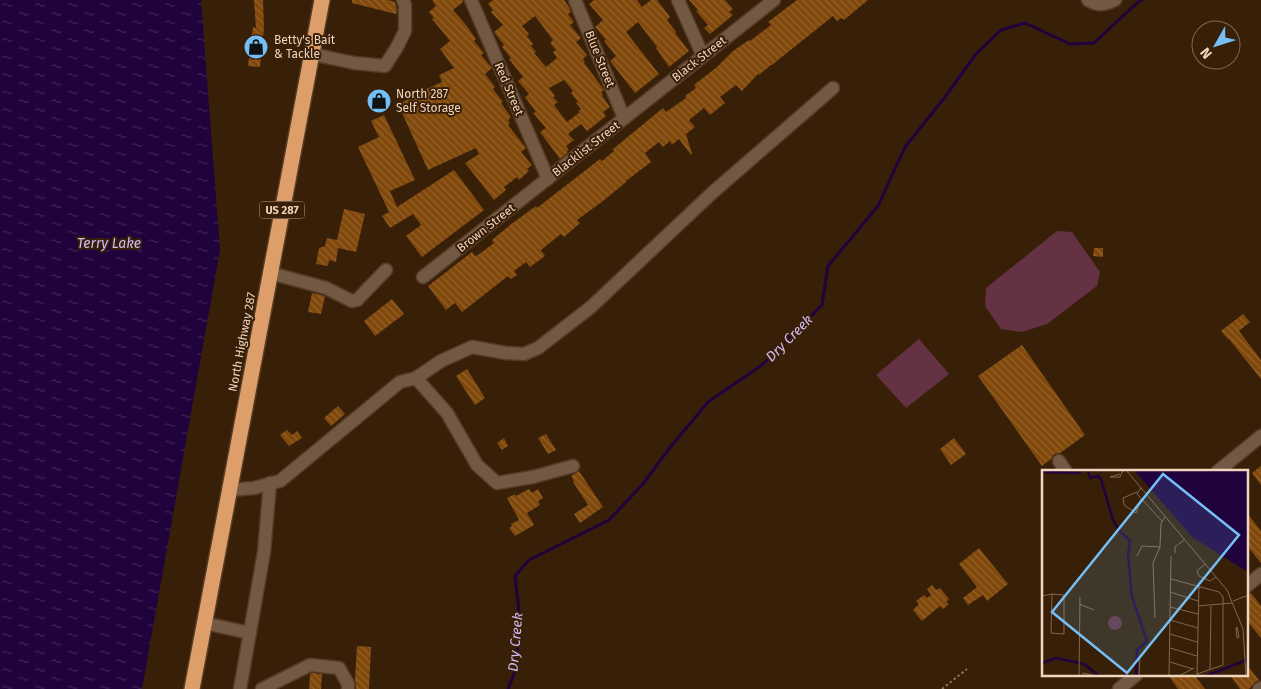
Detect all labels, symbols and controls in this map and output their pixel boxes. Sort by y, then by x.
north arrow [1191,20,1241,70]
street label: Blue Street [582,29,618,90]
place label: Betty's Bait & Tackle [274,33,336,61]
street label: Black Street [669,33,729,84]
shop icon: Betty's Bait & Tackle [243,34,269,60]
text: N [1197,44,1216,62]
street label: Red Street [492,60,527,118]
place label: North 287 Self Storage [396,87,461,115]
shop icon: North 287 Self Storage [366,88,392,114]
street label: Blacklist Street [549,118,623,180]
street label: Brown Street [454,201,518,255]
road number: US 287 [260,202,304,218]
water label: Terry Lake [77,235,141,252]
street label: North Highway 287 [226,291,258,393]
water label: Dry Creek [762,311,817,365]
inset map [1042,470,1248,676]
water label: Dry Creek [504,611,527,672]

